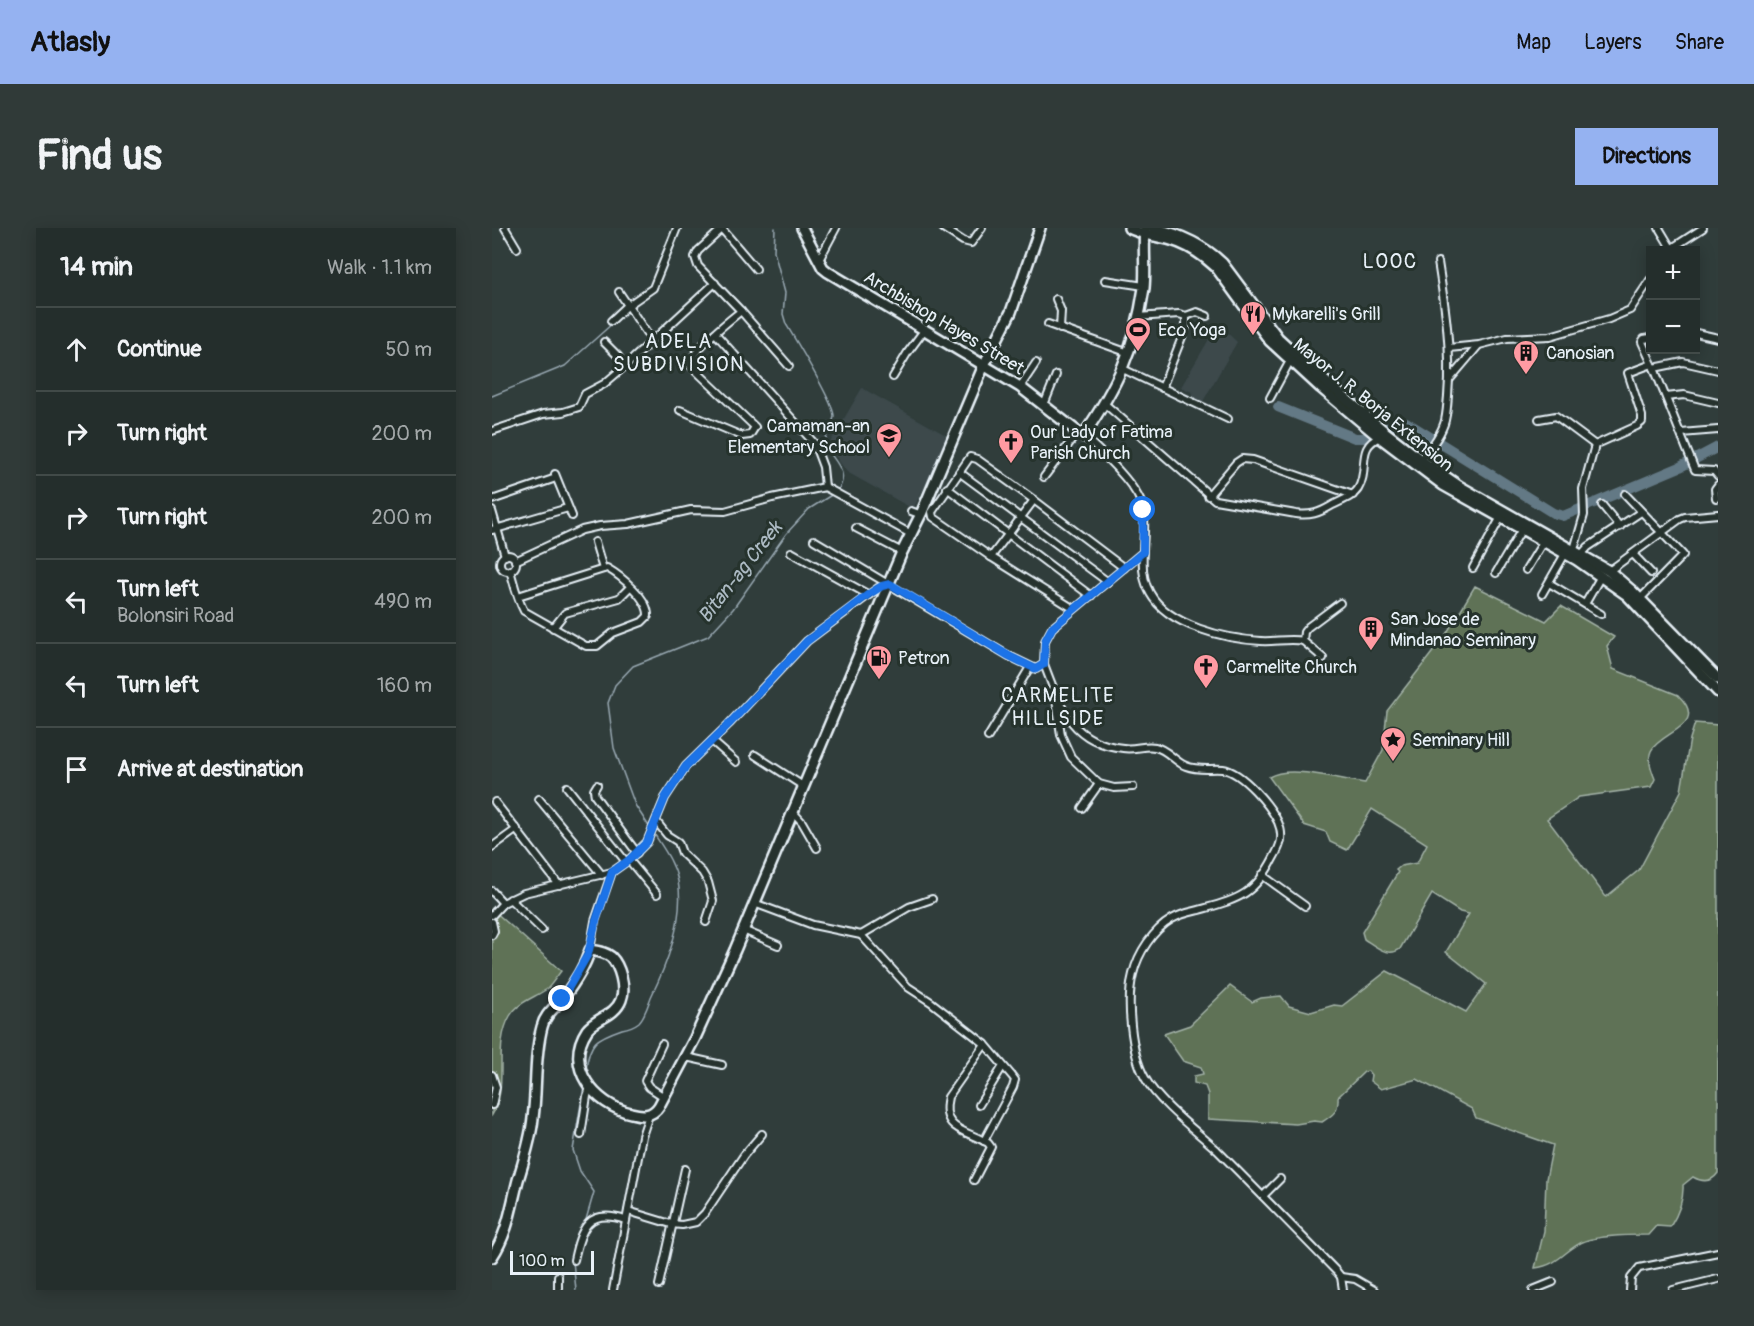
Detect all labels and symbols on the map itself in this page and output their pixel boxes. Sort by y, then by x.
district label: LOOC [1362,249,1418,274]
street label: Archbishop Hayes Street [859,266,1029,380]
restaurant icon: Mykarelli's Grill [1238,299,1268,337]
place label: Mykarelli's Grill [1272,303,1381,326]
sports icon: Eco Yoga [1123,315,1153,353]
place label: Eco Yoga [1158,319,1226,342]
district label: ADELA SUBDIVISION [613,329,745,377]
street label: Mayor J. R. Borja Extension [1288,333,1458,477]
building icon: Canosian [1511,338,1541,376]
place label: Canosian [1546,342,1614,365]
place label: Camaman-an Elementary School [728,415,870,459]
school or university icon: Camaman-an Elementary School [874,421,904,459]
place label: Our Lady of Fatima Parish Church [1030,421,1173,465]
church icon: Our Lady of Fatima Parish Church [996,427,1026,465]
route start [1129,496,1155,522]
water label: Bitan-ag Creek [692,515,789,628]
place label: San Jose de Mindanao Seminary [1390,608,1536,652]
building icon: San Jose de Mindanao Seminary [1356,614,1386,652]
fuel station icon: Petron [864,643,894,681]
place label: Petron [898,647,950,670]
church icon: Carmelite Church [1191,652,1221,690]
place label: Carmelite Church [1226,656,1357,679]
district label: CARMELITE HILLSIDE [1001,683,1115,731]
place icon: Seminary Hill [1378,725,1408,763]
place label: Seminary Hill [1412,729,1510,752]
route end [548,985,574,1011]
scale bar [510,1248,594,1276]

